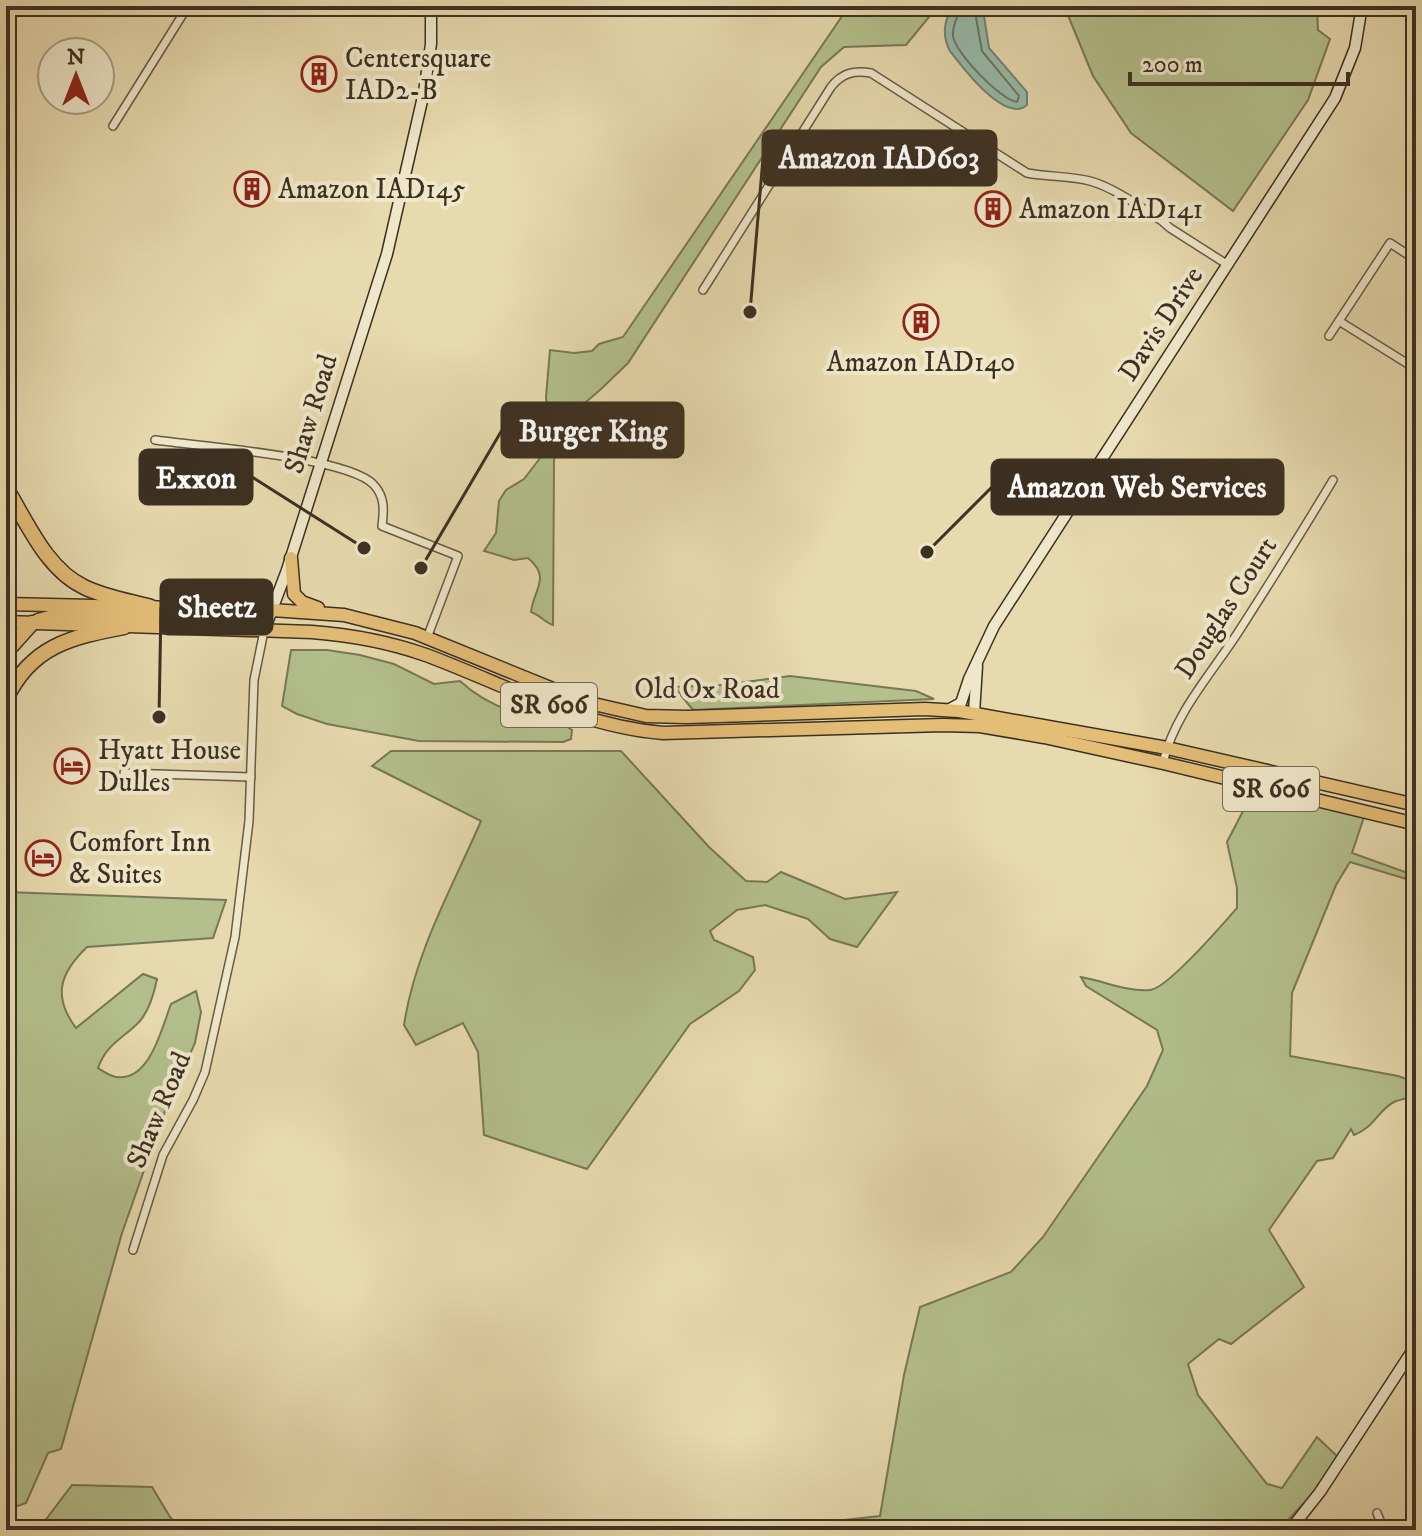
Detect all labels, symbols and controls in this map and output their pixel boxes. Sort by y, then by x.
north arrow [36,36,116,116]
scale bar [1130,36,1348,86]
place label: Centersquare IAD2-B [345,41,491,108]
text: N [67,44,85,71]
text: 200 m [1142,50,1203,80]
building icon: Centersquare IAD2-B [300,55,338,93]
callout: Amazon IAD603 [763,131,996,185]
text: Amazon IAD603 [778,141,979,178]
building icon: Amazon IAD145 [233,170,271,208]
place label: Amazon IAD145 [278,172,466,207]
building icon: Amazon IAD141 [974,190,1012,228]
place label: Amazon IAD141 [1019,192,1203,227]
street label: Davis Drive [1111,260,1211,388]
building icon: Amazon IAD140 [902,303,940,341]
place label: Amazon IAD140 [827,345,1015,380]
street label: Shaw Road [276,350,346,478]
callout: Burger King [502,403,683,457]
text: Burger King [519,414,669,451]
callout: Exxon [140,450,252,504]
callout: Amazon Web Services [992,460,1283,514]
text: Exxon [156,461,237,498]
text: Amazon Web Services [1006,470,1267,507]
street label: Douglas Court [1167,530,1285,686]
callout: Sheetz [161,580,272,634]
text: Sheetz [178,590,257,627]
street label: Old Ox Road [634,672,780,707]
road number: SR 606 [501,683,597,727]
place label: Hyatt House Dulles [98,733,241,800]
hotel icon: Hyatt House Dulles [53,747,91,785]
road number: SR 606 [1223,767,1319,811]
place label: Comfort Inn & Suites [69,825,211,892]
hotel icon: Comfort Inn & Suites [24,839,62,877]
street label: Shaw Road [119,1047,199,1173]

